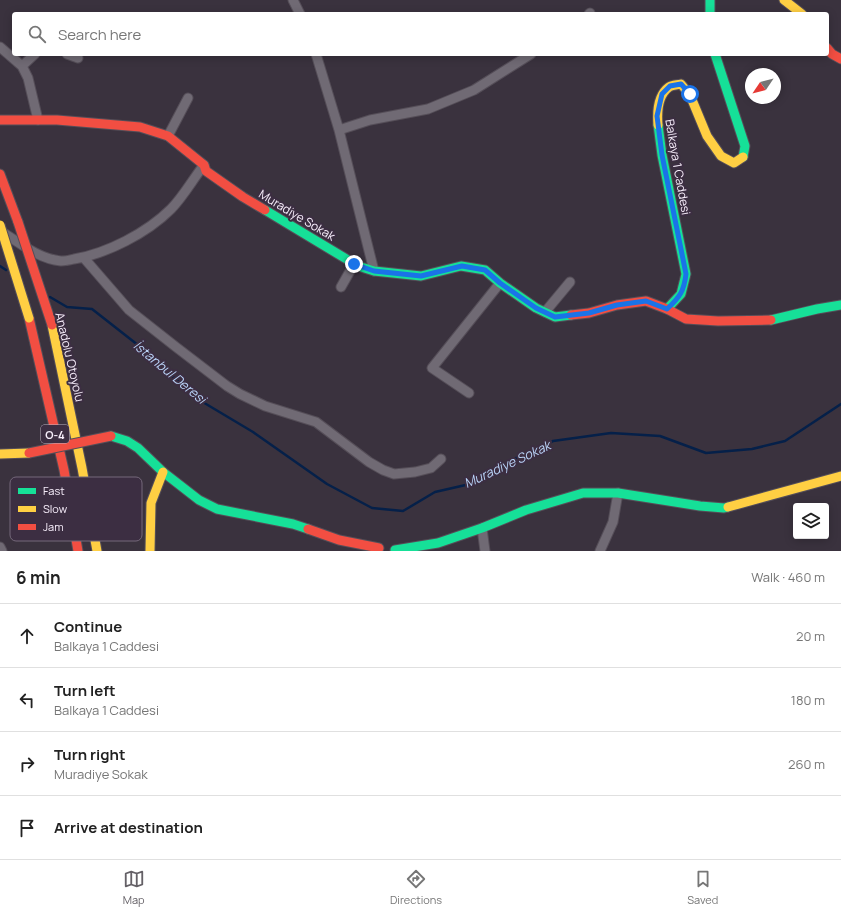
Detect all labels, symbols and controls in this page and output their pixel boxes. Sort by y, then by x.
search box [12,12,829,56]
icon: search [26,23,48,45]
text: Search here [58,24,141,45]
north arrow [745,68,781,104]
route start [681,85,699,103]
street label: Balkaya 1 Caddesi [661,118,695,216]
street label: Muradiye Sokak [256,185,339,245]
route end [345,255,363,273]
street label: Anadolu Otoyolu [51,311,89,403]
water label: İstanbul Deresi [130,336,212,409]
road number: O-4 [41,425,69,443]
water label: Muradiye Sokak [461,435,556,492]
legend [10,477,142,541]
text: Fast [43,483,65,498]
text: Slow [43,501,68,516]
map controls [793,503,829,539]
button: layers [793,503,829,539]
text: Jam [43,519,64,534]
text: 6 min [16,566,61,589]
text: Walk · 460 m [751,568,825,586]
text: Continue [54,616,122,637]
icon: ahead [16,625,38,647]
text: 20 m [796,627,825,645]
text: Balkaya 1 Caddesi [54,637,159,655]
text: Turn left [54,680,116,701]
icon: left [16,689,38,711]
text: 180 m [791,691,825,709]
text: Balkaya 1 Caddesi [54,701,159,719]
text: Turn right [54,744,125,765]
icon: right [16,753,38,775]
text: 260 m [788,755,825,773]
text: Muradiye Sokak [54,765,148,783]
icon: arrive [16,817,38,839]
text: Arrive at destination [54,817,203,838]
tab: Map [123,868,145,907]
tab: Directions [390,868,442,907]
tab: Saved [687,868,718,907]

